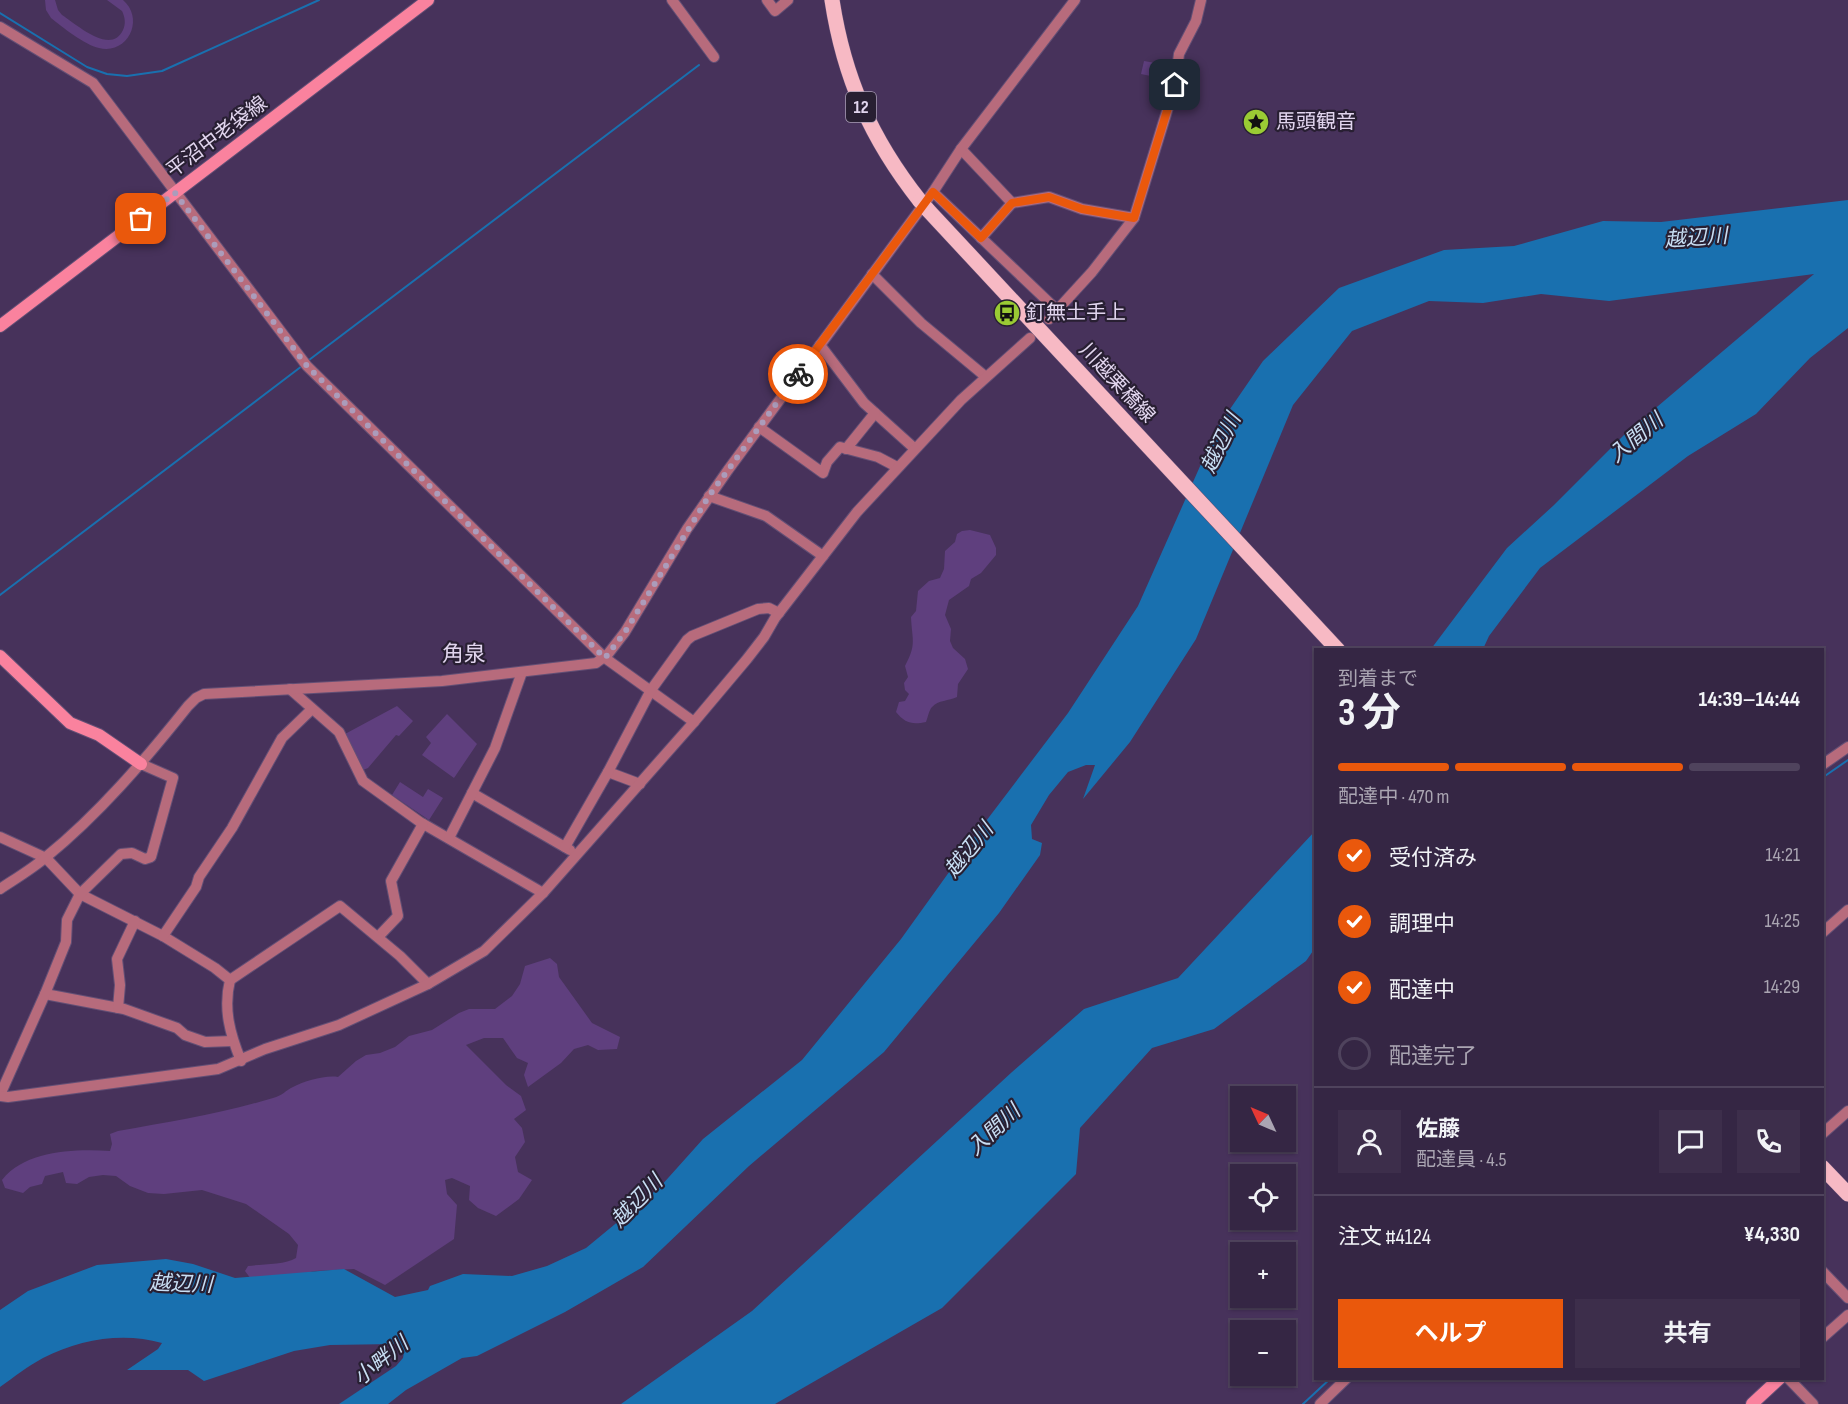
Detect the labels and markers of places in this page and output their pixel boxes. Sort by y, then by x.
pin [1149,59,1200,110]
place icon: 馬頭観音 [1241,107,1271,137]
place label: 馬頭観音 [1276,110,1356,134]
pin [115,193,166,244]
bus stop icon: 釘無土手上 [992,298,1022,328]
place label: 釘無土手上 [1026,301,1126,325]

